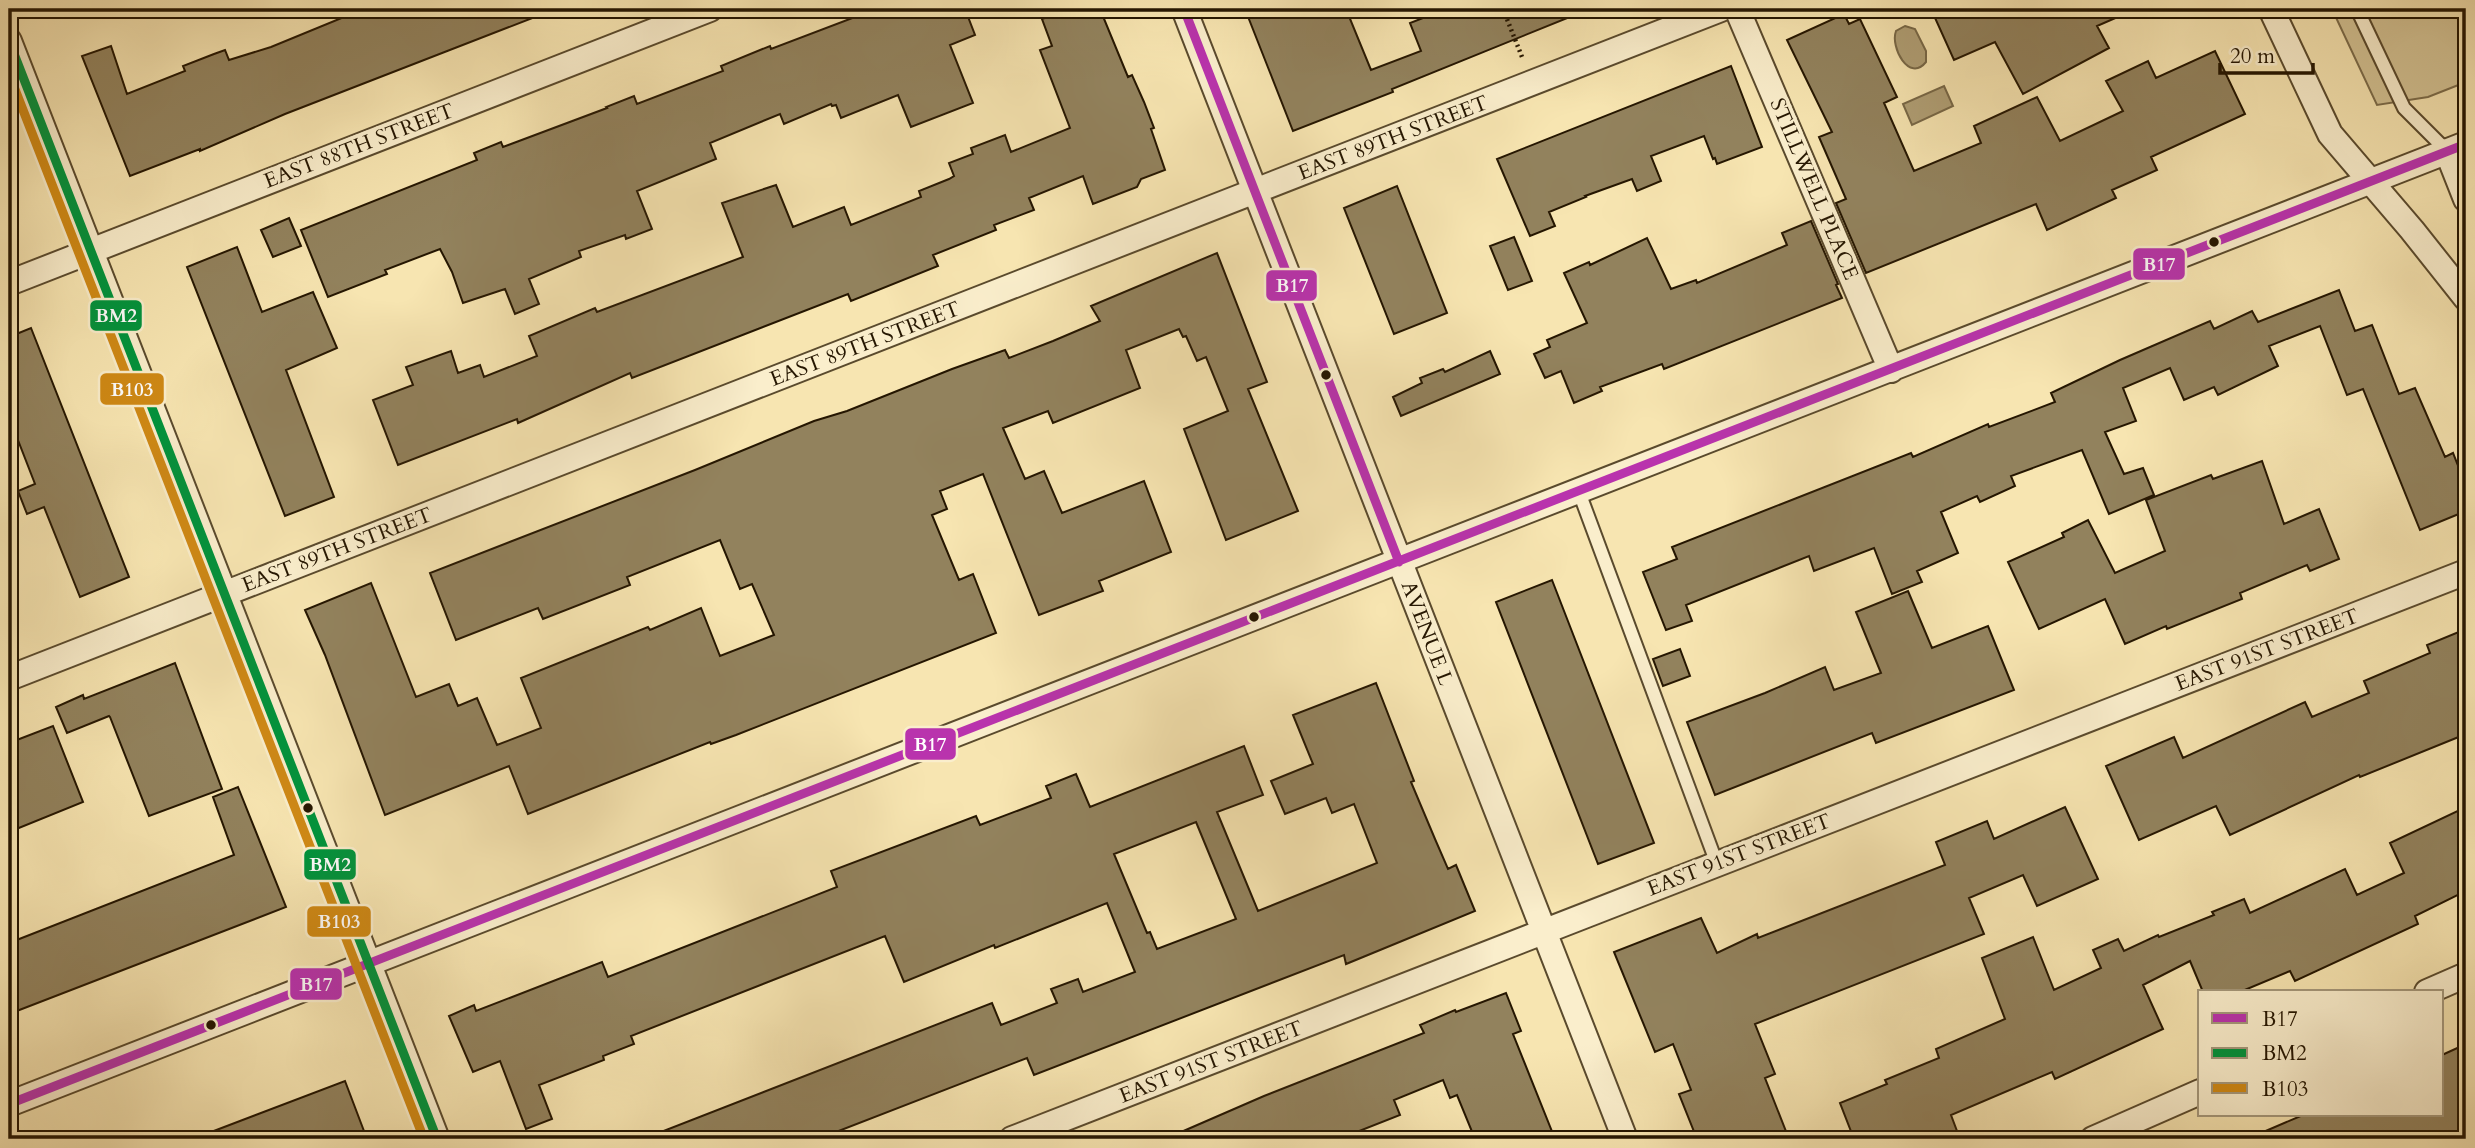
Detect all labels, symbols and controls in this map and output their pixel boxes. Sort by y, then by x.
scale bar [2220,32,2312,76]
text: 20 m [2230,42,2275,71]
street label: EAST 89TH STREET [1294,88,1492,188]
street label: STILLWELL PLACE [1763,94,1865,284]
street label: EAST 88TH STREET [260,96,458,196]
unlabelled marker [2207,235,2221,249]
line badge: B17 [2132,247,2186,281]
text: B17 [2142,252,2176,278]
line badge: B17 [1265,269,1318,302]
text: B17 [1275,273,1309,299]
street label: EAST 89TH STREET [766,294,964,394]
line badge: BM2 [89,299,143,332]
text: BM2 [95,303,137,329]
unlabelled marker [1319,368,1333,382]
line badge: B103 [99,372,165,406]
text: B103 [111,377,153,403]
street label: EAST 89TH STREET [238,500,436,600]
street label: AVENUE L [1394,577,1460,690]
street label: EAST 91ST STREET [2171,602,2363,698]
unlabelled marker [1247,610,1261,624]
line badge: B17 [904,727,957,761]
text: B17 [913,732,947,758]
unlabelled marker [301,801,315,815]
street label: EAST 91ST STREET [1643,807,1835,903]
line badge: BM2 [303,848,357,881]
text: BM2 [309,852,351,878]
line badge: B103 [306,905,372,938]
text: B103 [318,909,360,935]
line badge: B17 [289,967,343,1001]
text: B17 [299,972,333,998]
legend [2198,990,2444,1116]
text: B17 [2262,1005,2298,1034]
street label: EAST 91ST STREET [1115,1014,1307,1110]
unlabelled marker [204,1018,218,1032]
text: BM2 [2262,1039,2307,1068]
text: B103 [2262,1075,2309,1104]

